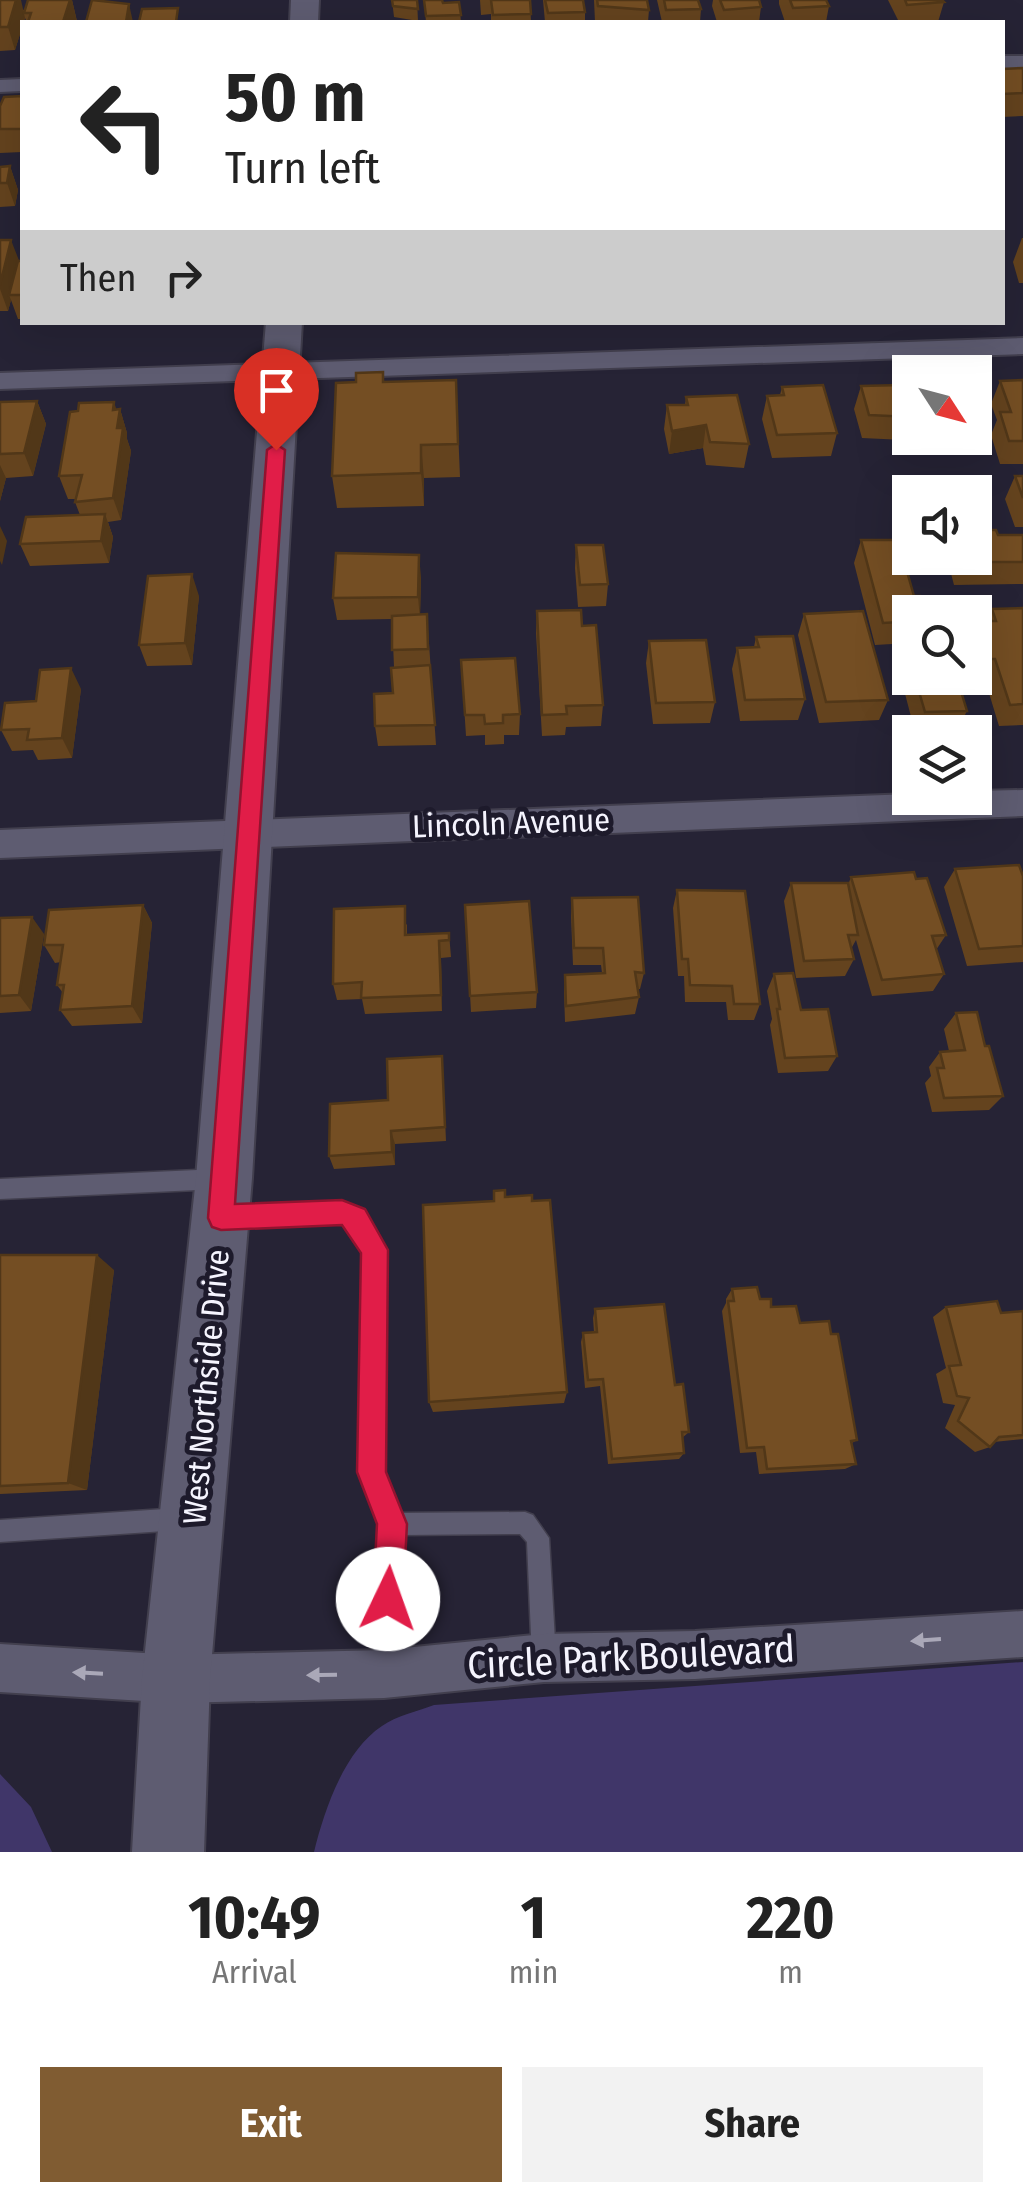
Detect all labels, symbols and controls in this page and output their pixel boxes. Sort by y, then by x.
text: 50 m [225,56,366,140]
icon: left [60,60,190,190]
text: Turn left [225,141,380,195]
icon: right [156,250,211,305]
text: Then [60,255,136,301]
pin [234,348,319,451]
north arrow [892,355,992,455]
map controls [892,355,992,815]
icon: arrive [249,363,304,418]
button: sound [892,475,992,575]
button: search [892,595,992,695]
button: layers [892,715,992,815]
street label: Lincoln Avenue [411,801,611,845]
street label: West Northside Drive [175,1248,237,1526]
position arrow [336,1547,440,1651]
street label: Circle Park Boulevard [466,1625,796,1689]
one-way arrow [909,1632,941,1648]
one-way arrow [72,1665,104,1681]
one-way arrow [305,1668,337,1684]
text: 10:49 [188,1882,321,1954]
text: 1 [521,1882,546,1954]
text: 220 [746,1882,835,1954]
text: Arrival [212,1953,297,1991]
text: min [509,1953,558,1991]
text: m [778,1953,803,1991]
button: Exit [40,2067,502,2182]
button: Share [522,2067,983,2182]

